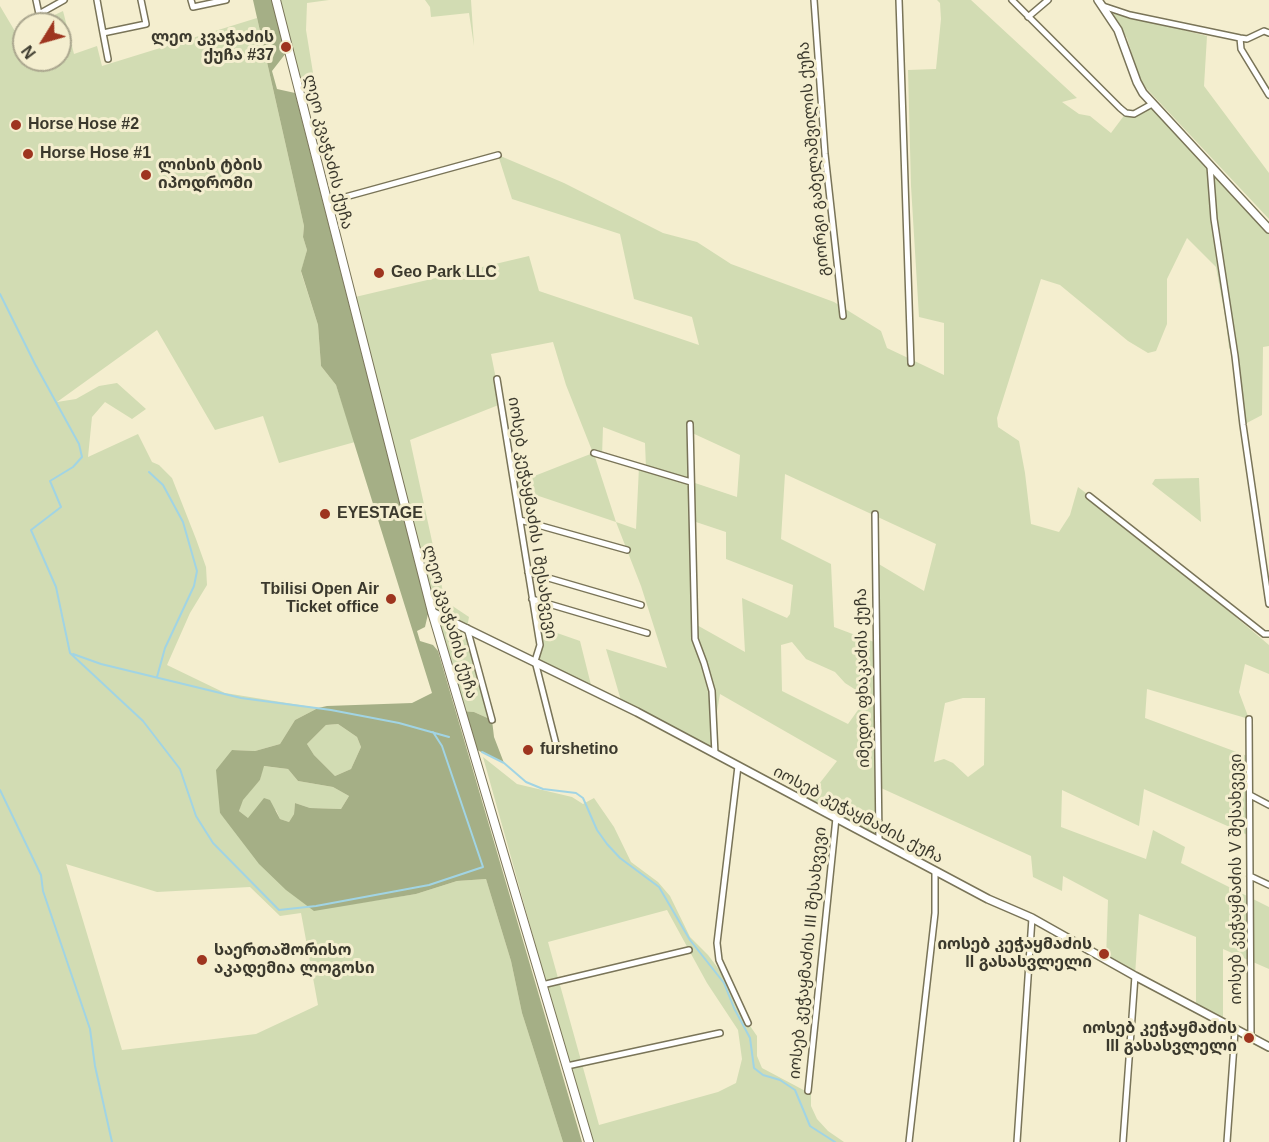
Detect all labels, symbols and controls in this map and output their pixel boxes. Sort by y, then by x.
north arrow [12,12,72,72]
place label: ლეო კვაჭაძის ქუჩა #37 [151,28,274,66]
marker: ლეო კვაჭაძის ქუჩა #37 [279,40,293,54]
street label: გიორგი გაბელაშვილის ქუჩა [794,41,834,277]
text: N [19,42,39,62]
street label: ლეო კვაჭაძის ქუჩა [299,73,357,231]
place label: Horse Hose #2 [28,115,139,135]
marker: Horse Hose #2 [9,118,23,132]
place label: Horse Hose #1 [40,144,151,164]
marker: Horse Hose #1 [21,147,35,161]
place label: ლისის ტბის იპოდრომი [158,156,263,194]
marker: ლისის ტბის იპოდრომი [139,168,153,182]
place label: Geo Park LLC [391,263,497,283]
marker: Geo Park LLC [372,266,386,280]
street label: იოსებ კეჭაყმაძის I შესახვევი [503,396,561,640]
place label: EYESTAGE [337,504,423,524]
marker: EYESTAGE [318,507,332,521]
street label: ლეო კვაჭაძის ქუჩა [419,543,481,701]
place label: Tbilisi Open Air Ticket office [261,580,379,618]
street label: იმედო ფხაკაძის ქუჩა [852,588,874,768]
marker: Tbilisi Open Air Ticket office [384,592,398,606]
place label: furshetino [540,740,618,760]
marker: furshetino [521,743,535,757]
street label: იოსებ კეჭაყმაძის V შესახვევი [1227,754,1247,1004]
street label: იოსებ კეჭაყმაძის ქუჩა [770,762,946,868]
street label: იოსებ კეჭაყმაძის III შესახვევი [785,826,831,1080]
place label: იოსებ კეჭაყმაძის II გასასვლელი [937,935,1092,973]
place label: საერთაშორისო აკადემია ლოგოსი [214,941,375,979]
marker: იოსებ კეჭაყმაძის II გასასვლელი [1097,947,1111,961]
marker: საერთაშორისო აკადემია ლოგოსი [195,953,209,967]
place label: იოსებ კეჭაყმაძის III გასასვლელი [1082,1019,1237,1057]
marker: იოსებ კეჭაყმაძის III გასასვლელი [1242,1031,1256,1045]

